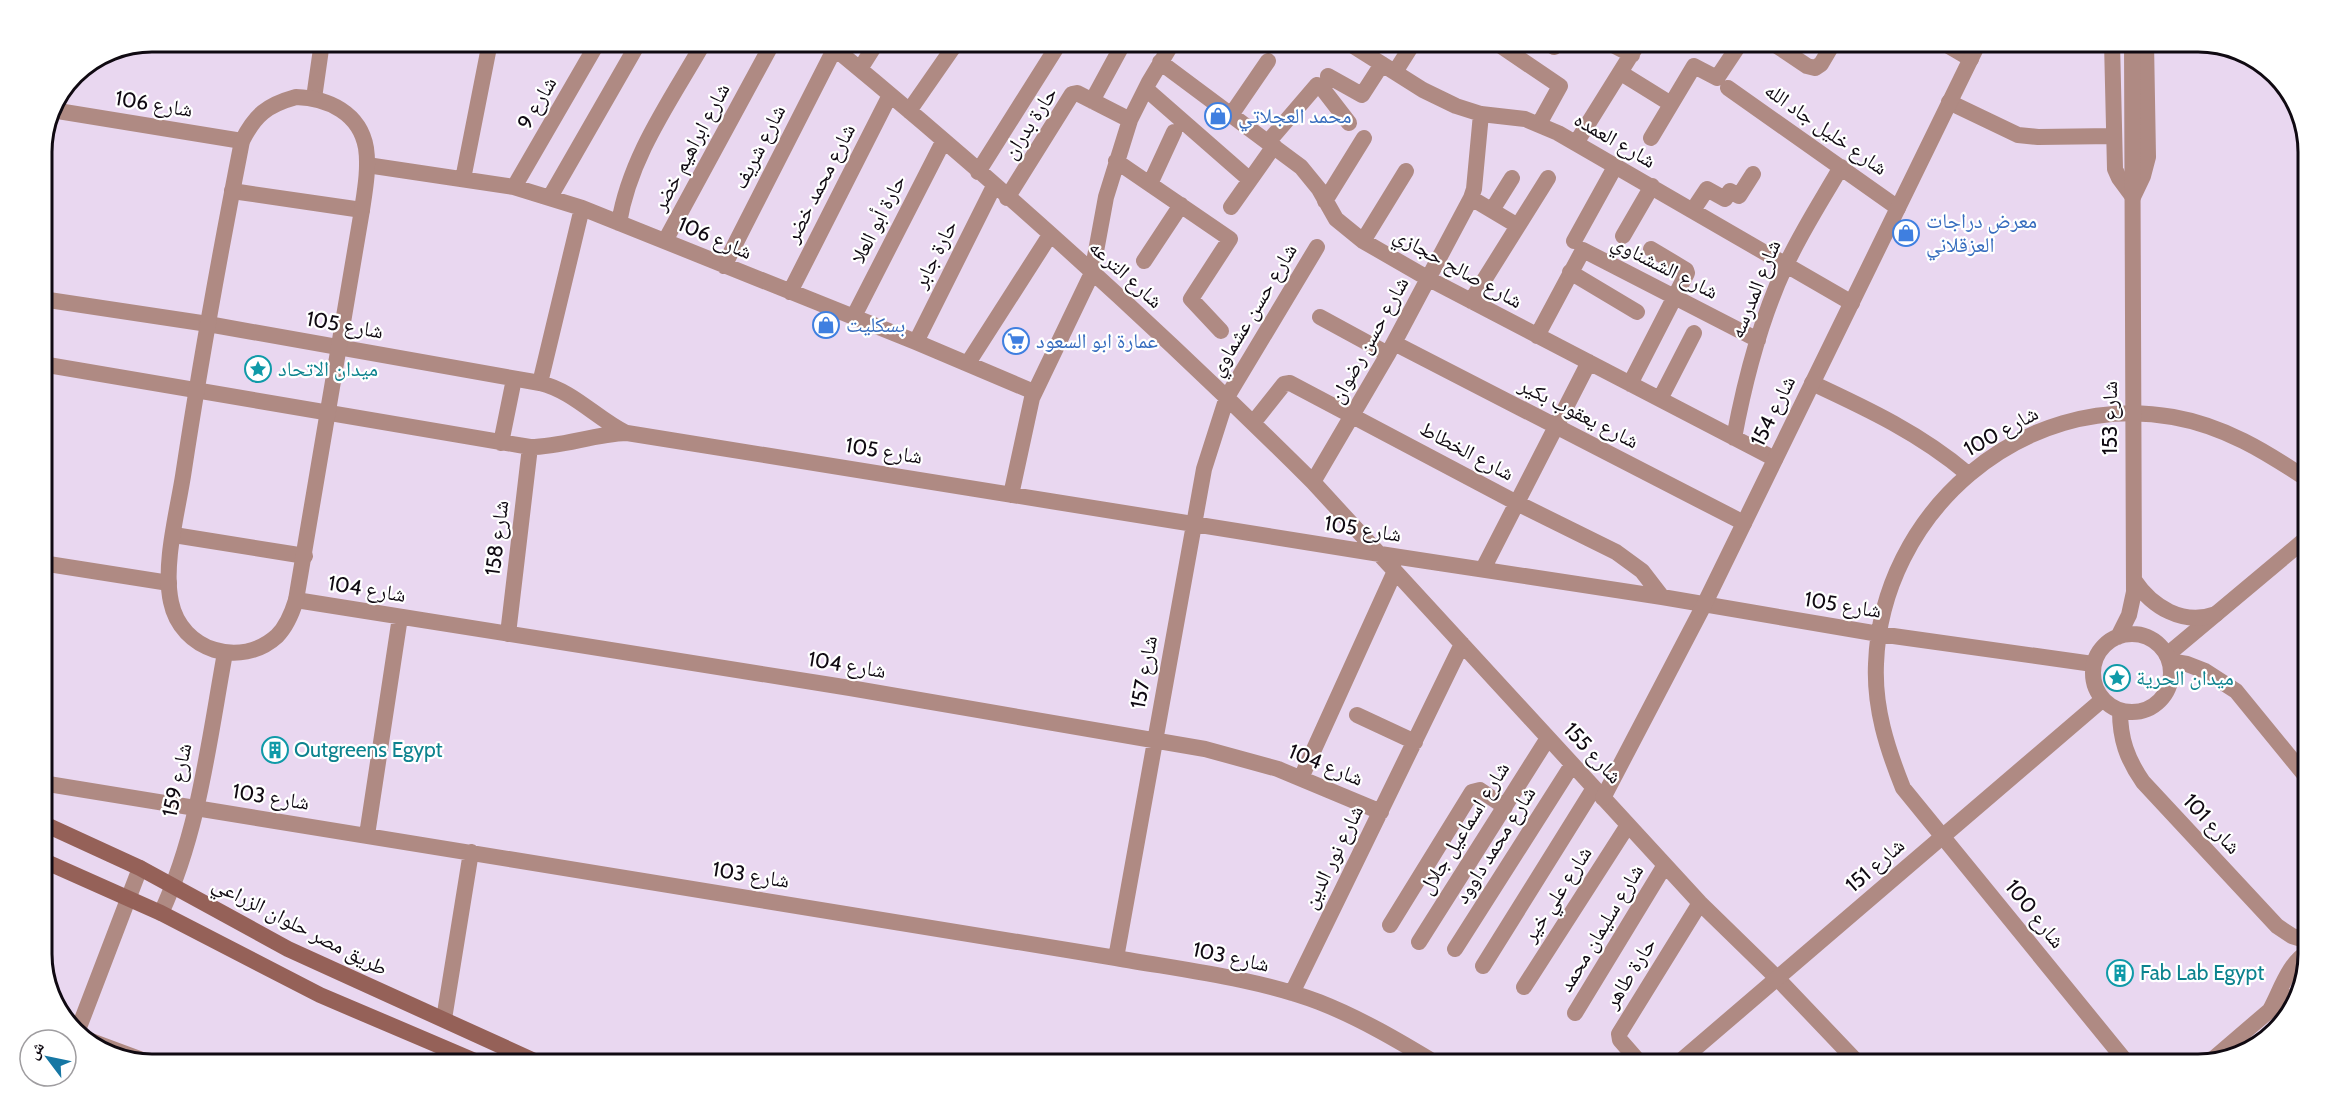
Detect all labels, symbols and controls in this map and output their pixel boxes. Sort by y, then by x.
street label: شارع 9 [512,72,562,134]
street label: شارع خليل جاد الله [1760,77,1892,181]
street label: شارع ابراهيم خضر [646,79,736,217]
street label: حارة بدران [997,82,1062,164]
street label: شارع 106 [113,85,195,123]
street label: شارع شريف [727,100,791,194]
shop icon: محمد العجلاتي [1203,101,1233,131]
place label: محمد العجلاتي [1238,103,1351,132]
street label: شارع العمده [1570,106,1660,174]
street label: شارع محمد خضر [779,119,861,248]
street label: حارة أبو العلا [845,170,911,267]
place label: معرض دراجات العزقلاني [1926,208,2037,261]
street label: شارع 106 [674,211,756,265]
street label: حارة جابر [906,216,962,293]
shop icon: معرض دراجات العزقلاني [1891,218,1921,248]
street label: شارع صالح حجازي [1387,222,1527,317]
street label: شارع الششناوي [1606,229,1723,308]
street label: شارع الترعه [1084,234,1168,314]
street label: شارع المدرسه [1723,236,1787,342]
street label: شارع حسن عشماوي [1203,239,1306,383]
street label: شارع حسن رضوان [1324,272,1414,408]
street label: شارع 105 [305,305,385,345]
shop icon: بسكليت [811,310,841,340]
place label: بسكليت [846,312,905,337]
supermarket icon: عمارة ابو السعود [1001,326,1031,356]
place label: عمارة ابو السعود [1036,328,1158,353]
place icon: ميدان الاتحاد [243,354,273,384]
place label: ميدان الاتحاد [278,356,378,381]
street label: شارع يعقوب بكير [1514,371,1643,454]
street label: شارع 154 [1745,372,1801,450]
street label: شارع 153 [2097,381,2123,455]
street label: شارع 100 [1959,400,2043,462]
street label: شارع الخطاط [1416,415,1518,487]
street label: شارع 105 [844,432,924,470]
street label: شارع 158 [479,499,515,577]
street label: شارع 105 [1323,510,1403,548]
street label: شارع 104 [326,570,408,608]
street label: شارع 105 [1803,586,1883,624]
street label: شارع 157 [1125,634,1163,710]
street label: شارع 104 [806,646,888,684]
place icon: ميدان الحرية [2102,663,2132,693]
place label: ميدان الحرية [2136,665,2234,690]
street label: شارع 155 [1558,717,1628,789]
building icon: Outgreens Egypt [260,735,290,765]
place label: Outgreens Egypt [294,737,443,762]
street label: شارع 104 [1285,738,1367,792]
street label: شارع 159 [157,741,197,819]
street label: شارع اسماعيل جلال [1413,757,1515,899]
street label: شارع 103 [231,778,311,816]
street label: شارع محمد داوود [1449,781,1541,909]
street label: شارع 101 [2178,788,2246,860]
street label: شارع نور الدين [1297,801,1369,913]
street label: شارع 151 [1840,832,1910,898]
street label: شارع علي خير [1516,841,1600,949]
street label: شارع 103 [711,856,791,894]
street label: شارع سليمان محمد [1553,859,1649,997]
street label: طريق مصر حلوان الزراعي [206,871,392,984]
street label: شارع 100 [1999,874,2071,954]
street label: حارة طاهر [1598,933,1661,1013]
street label: شارع 103 [1190,936,1272,978]
building icon: Fab Lab Egypt [2105,958,2135,988]
place label: Fab Lab Egypt [2140,960,2264,985]
north arrow [18,1028,78,1088]
text: ش [23,1038,48,1063]

